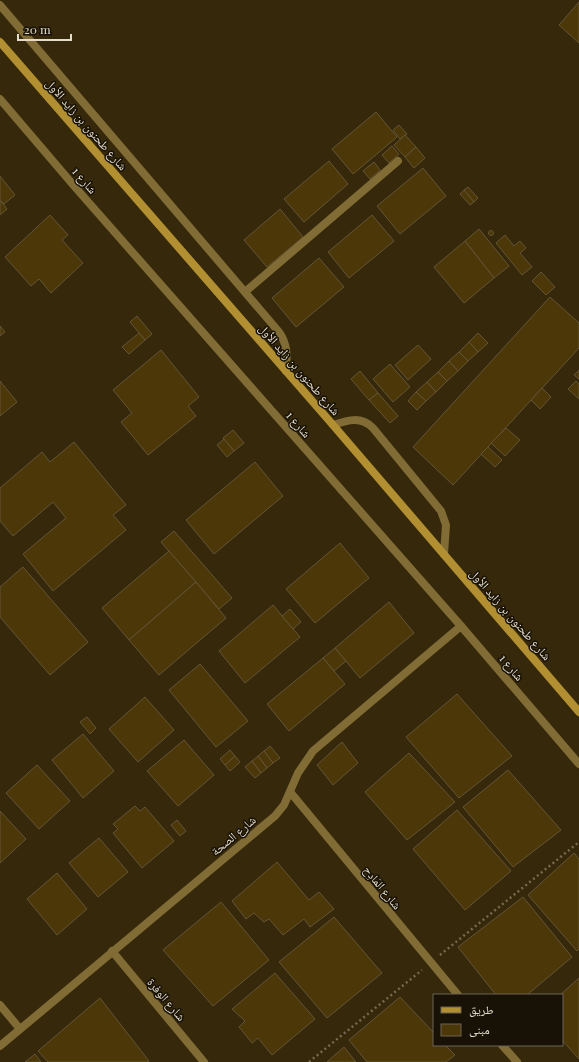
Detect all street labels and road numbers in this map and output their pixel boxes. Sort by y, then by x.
street label: شارع طحنون بن زايد الأول [42,75,131,174]
street label: شارع 1 [68,163,101,197]
street label: شارع طحنون بن زايد الأول [255,320,344,419]
street label: شارع 1 [282,407,315,441]
street label: شارع طحنون بن زايد الأول [466,565,555,664]
street label: شارع 1 [495,650,528,684]
street label: شارع الصحة [207,811,260,859]
street label: شارع المَادِح [360,862,406,913]
street label: شارع الوفرة [144,974,190,1025]

